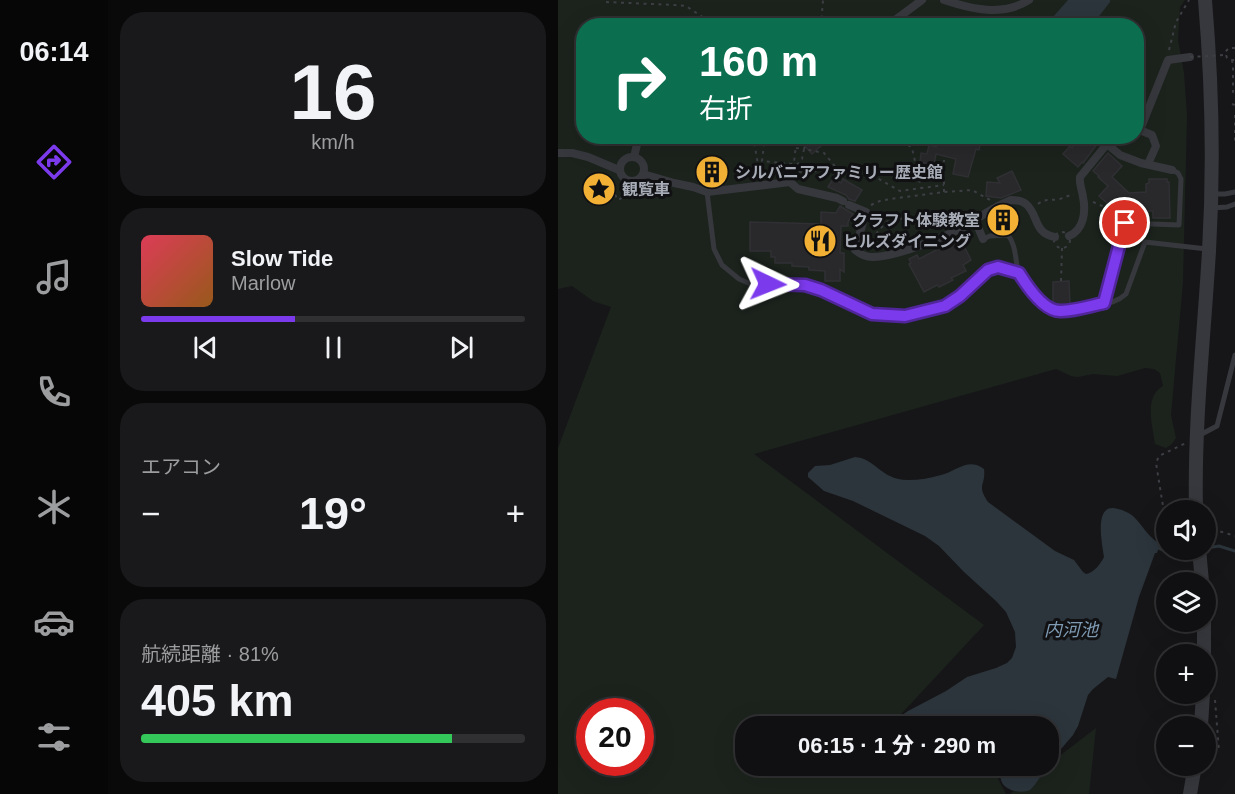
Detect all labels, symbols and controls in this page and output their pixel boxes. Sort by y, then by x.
text: 06:14 [19,37,89,67]
text: 160 m [699,38,818,85]
icon: right [600,42,678,120]
text: 16 [290,48,376,136]
text: 右折 [699,94,753,124]
text: km/h [311,131,355,153]
icon: directions [33,141,75,183]
building icon: シルバニアファミリー歴史館 [694,154,730,190]
place label: シルバニアファミリー歴史館 [735,164,943,181]
place icon: 観覧車 [581,171,617,207]
place label: 観覧車 [622,181,670,198]
pin [1099,197,1150,248]
building icon: クラフト体験教室 [985,202,1021,238]
icon: arrive [1108,206,1141,239]
place label: クラフト体験教室 [852,212,980,229]
restaurant icon: ヒルズダイニング [802,223,838,259]
place label: ヒルズダイニング [843,232,971,250]
text: Slow Tide [231,246,333,271]
position arrow [736,252,800,316]
icon: music [33,256,75,298]
text: Marlow [231,272,295,294]
icon: previous [189,331,222,364]
icon: pause [317,331,350,364]
icon: next [445,331,478,364]
icon: phone [33,371,75,413]
text: エアコン [141,456,221,478]
icon: climate [33,486,75,528]
text: 19° [299,488,367,539]
text: − [141,495,160,532]
text: + [506,495,525,532]
map controls [1156,500,1216,776]
button: sound [1156,500,1216,560]
button: layers [1156,572,1216,632]
icon: car [33,601,75,643]
water label: 内河池 [1044,620,1100,640]
text: 航続距離 · 81% [141,643,279,665]
button: + [1156,644,1216,704]
text: 405 km [141,675,294,726]
speed limit sign: 20 [576,698,654,776]
icon: filters [33,716,75,758]
button: − [1156,716,1216,776]
text: 06:15 · 1 分 · 290 m [798,733,996,758]

